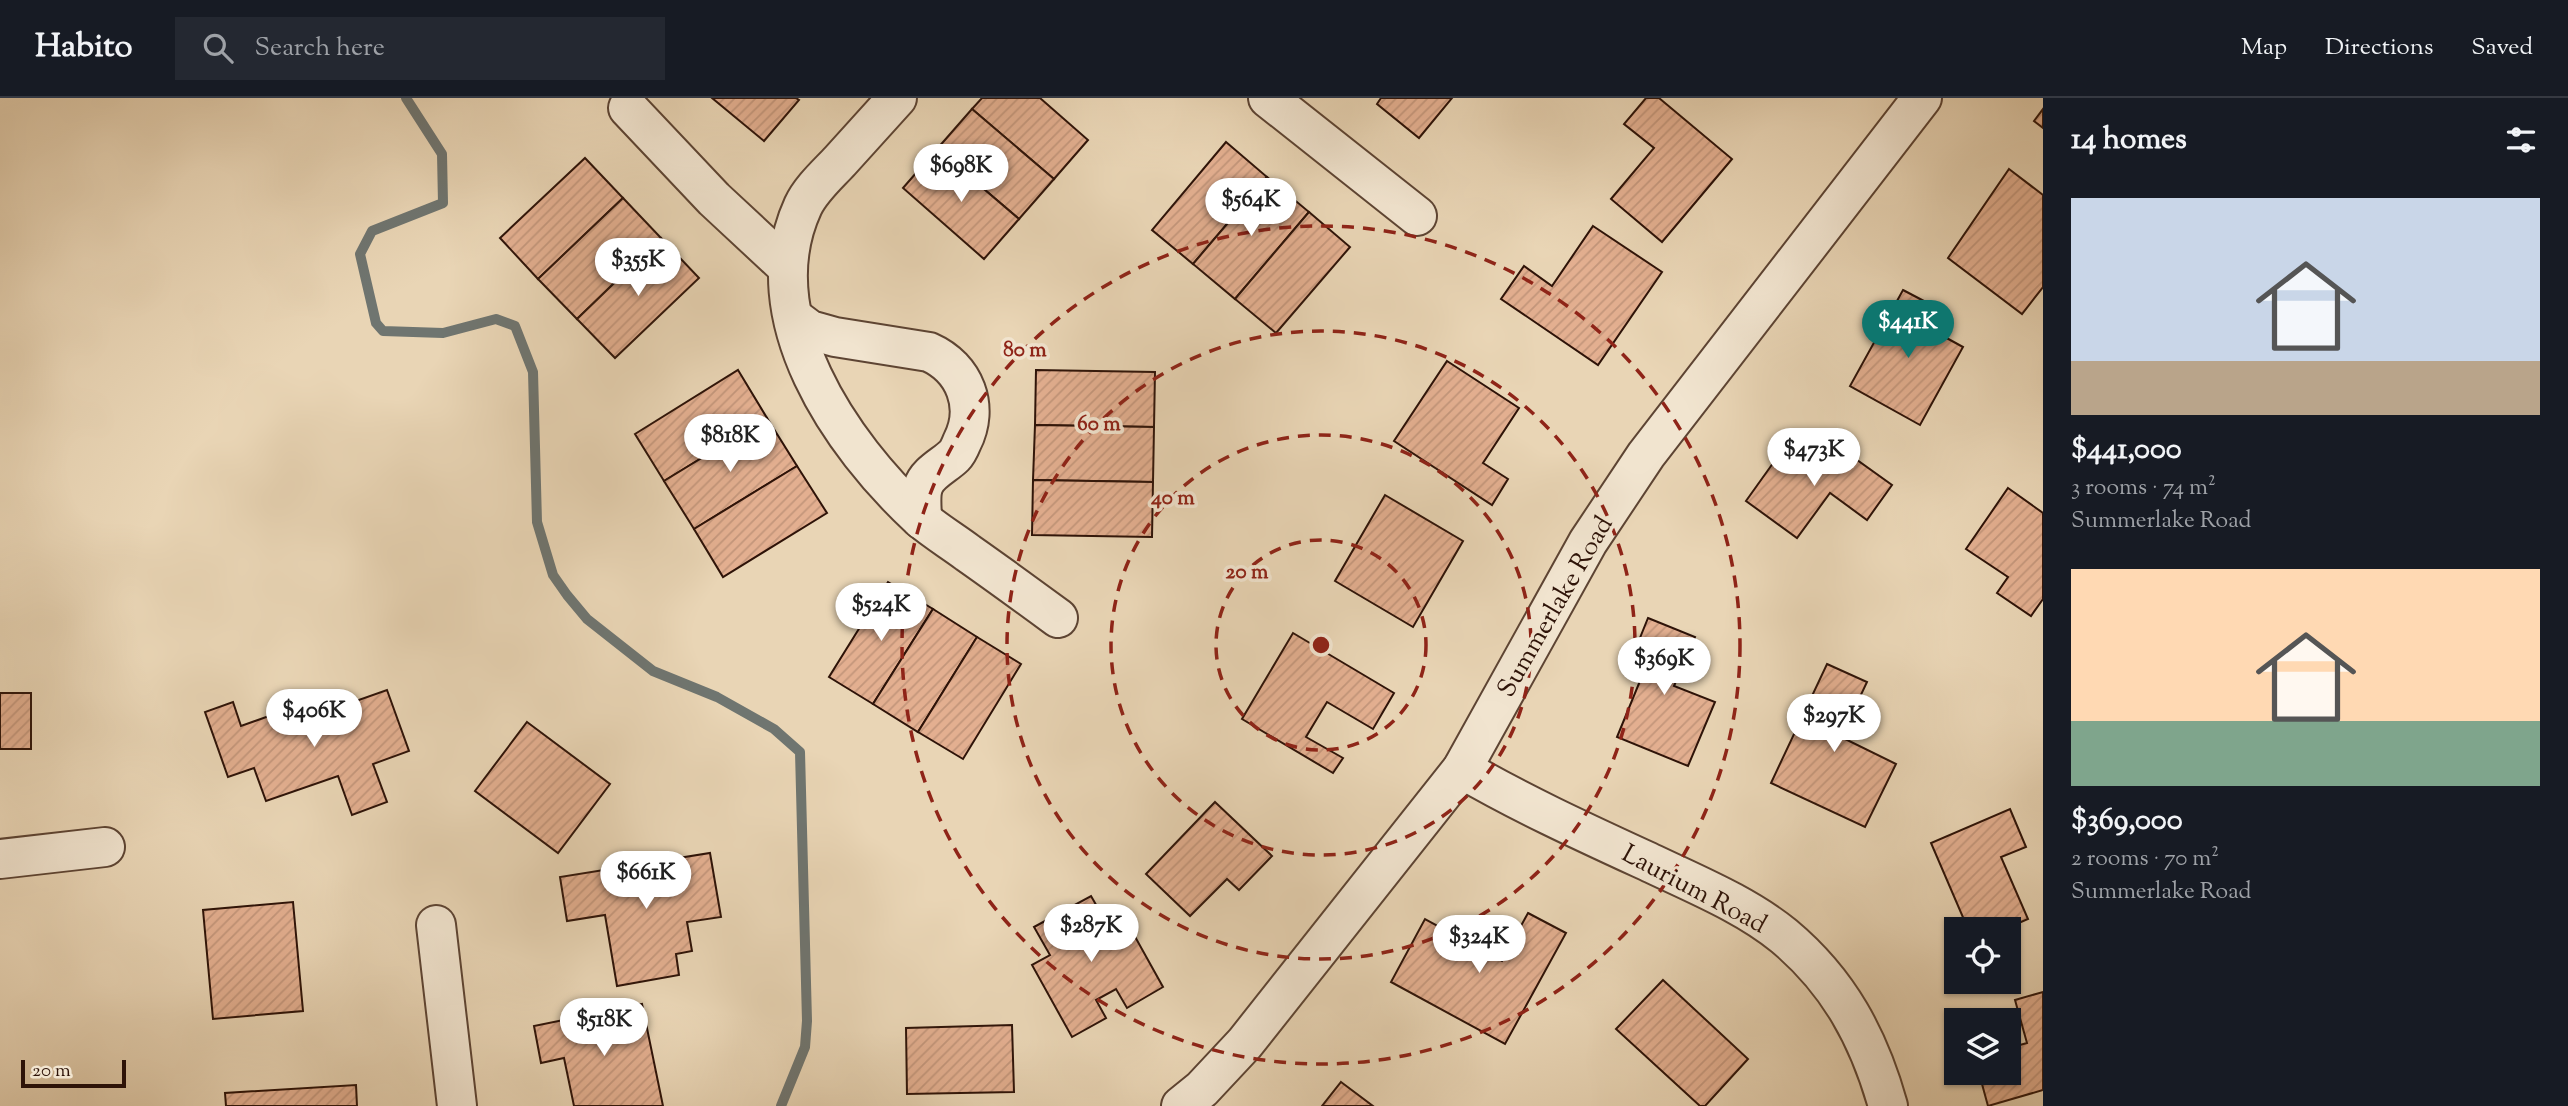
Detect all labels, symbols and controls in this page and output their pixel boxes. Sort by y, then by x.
search box [175,17,665,80]
text: Habito [35,24,133,72]
icon: search [199,29,237,67]
text: Search here [255,30,385,67]
text: Map [2241,31,2287,65]
text: Directions [2325,31,2433,65]
text: Saved [2471,31,2533,65]
text: 14 homes [2071,119,2187,162]
icon: filters [2502,121,2540,159]
pin: $698K [912,144,1010,204]
text: $698K [929,150,993,183]
pin: $564K [1202,178,1300,238]
text: $564K [1221,184,1281,217]
pin: $355K [589,238,687,298]
icon: home [2243,243,2369,369]
text: $355K [611,244,665,277]
pin: $441K [1859,300,1957,360]
text: $441K [1878,306,1938,339]
text: 80 m [1003,336,1047,366]
text: 60 m [1077,410,1121,440]
pin: $818K [681,414,779,474]
text: $818K [700,420,760,453]
pin: $473K [1765,428,1863,488]
text: $441,000 [2071,429,2182,472]
text: $473K [1783,434,1845,467]
text: 3 rooms · 74 m² [2071,472,2216,505]
text: 40 m [1150,484,1195,514]
text: Summerlake Road [2071,505,2251,538]
street label: Summerlake Road [1489,509,1623,705]
text: 20 m [1226,558,1269,588]
pin: $524K [832,584,930,643]
text: $524K [851,589,911,622]
icon: home [2243,614,2369,740]
centre of rings [1309,633,1333,657]
pin: $369K [1615,638,1713,697]
text: $369K [1634,643,1694,676]
pin: $406K [265,690,363,749]
pin: $297K [1785,694,1883,754]
text: $406K [282,695,346,728]
text: $297K [1803,700,1865,733]
text: $369,000 [2071,800,2183,843]
street label: Laurium Road [1615,836,1773,944]
text: 2 rooms · 70 m² [2071,843,2219,876]
pin: $661K [597,852,695,911]
text: $661K [616,857,676,890]
text: Summerlake Road [2071,876,2251,909]
pin: $287K [1042,904,1140,964]
text: $287K [1060,910,1122,943]
pin: $324K [1430,916,1528,975]
map controls [1944,917,2021,1085]
button: locate [1944,917,2021,994]
text: $324K [1449,921,1509,954]
pin: $518K [555,998,653,1058]
text: $518K [576,1004,632,1037]
button: layers [1944,1008,2021,1085]
scale bar [21,1057,126,1089]
text: 20 m [32,1058,71,1085]

